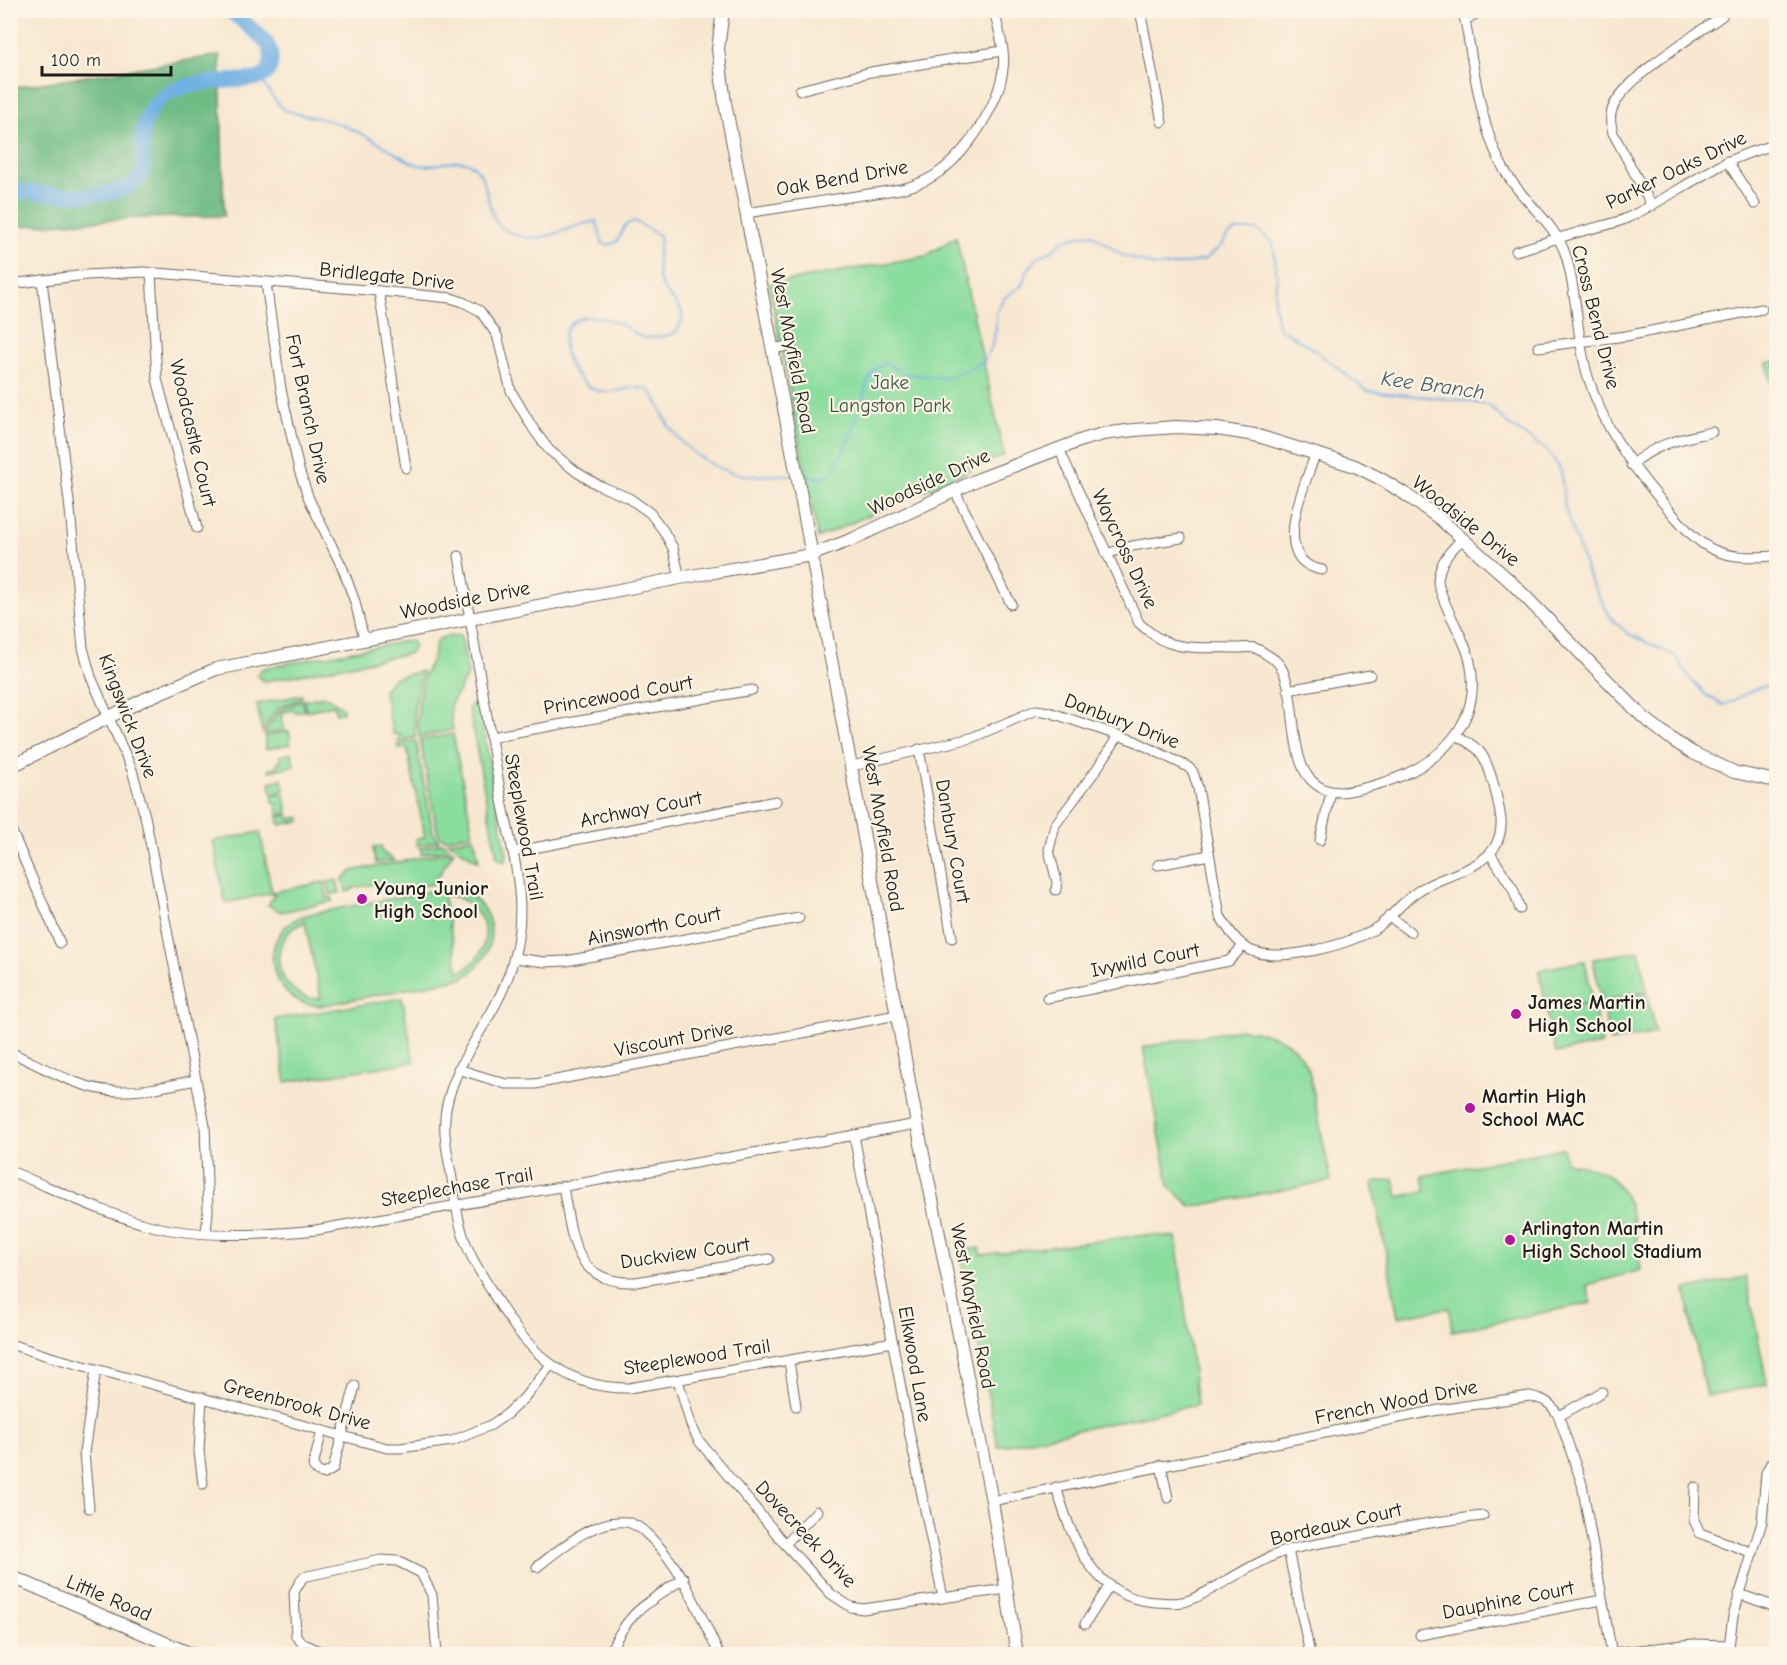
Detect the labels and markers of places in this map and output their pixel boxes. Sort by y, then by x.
place label: Young Junior High School [374,877,488,923]
marker: Young Junior High School [355,892,369,906]
place label: James Martin High School [1528,991,1646,1037]
marker: James Martin High School [1509,1007,1523,1021]
place label: Martin High School MAC [1482,1085,1586,1131]
marker: Martin High School MAC [1463,1101,1477,1115]
place label: Arlington Martin High School Stadium [1522,1217,1702,1263]
marker: Arlington Martin High School Stadium [1503,1233,1517,1247]

